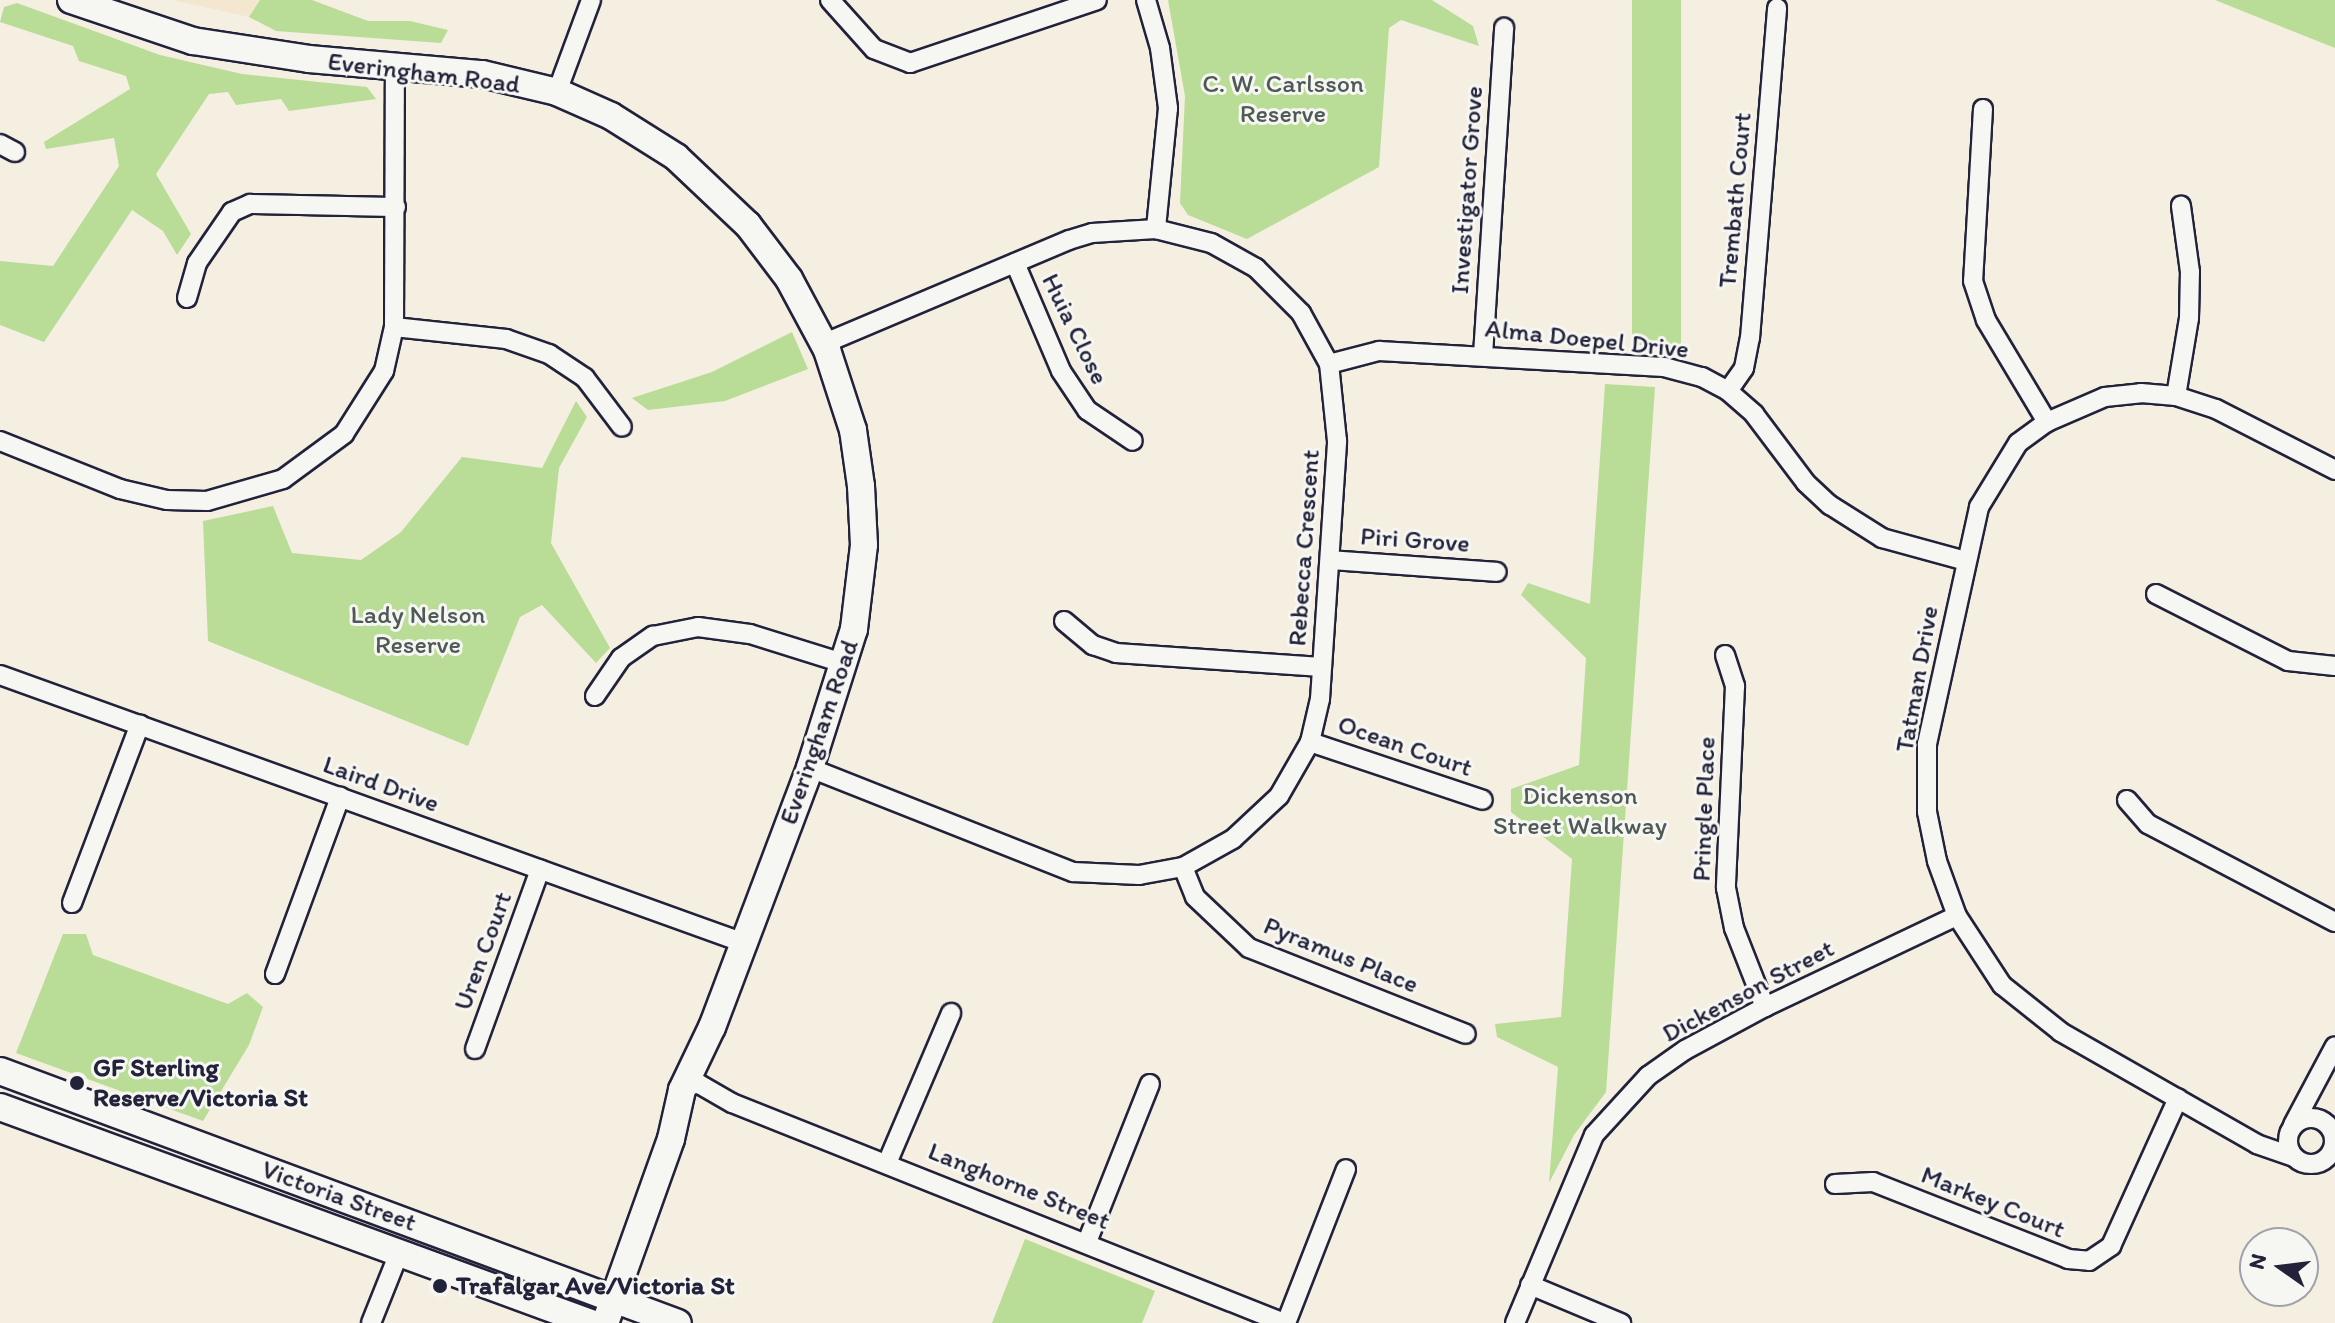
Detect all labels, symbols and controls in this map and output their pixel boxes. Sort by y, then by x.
street label: Everingham Road [326,46,522,100]
park label: C. W. Carlsson Reserve [1202,68,1364,130]
street label: Investigator Grove [1444,85,1490,295]
street label: Trembath Court [1712,111,1758,289]
street label: Huia Close [1035,268,1115,390]
street label: Alma Doepel Drive [1483,313,1691,365]
street label: Rebecca Crescent [1282,449,1326,647]
street label: Piri Grove [1359,521,1471,559]
park label: Lady Nelson Reserve [350,599,486,660]
street label: Tatman Drive [1889,603,1945,755]
street label: Everingham Road [773,635,865,829]
street label: Ocean Court [1334,708,1476,784]
street label: Pringle Place [1686,736,1722,882]
street label: Laird Drive [318,748,444,820]
park label: Dickenson Street Walkway [1494,780,1666,842]
street label: Uren Court [447,887,519,1015]
street label: Pyramus Place [1259,910,1423,1000]
street label: Dickenson Street [1657,933,1839,1049]
place label: GF Sterling Reserve/Victoria St [93,1052,308,1114]
marker: GF Sterling Reserve/Victoria St [68,1074,86,1092]
street label: Langhorne Street [924,1135,1114,1237]
street label: Victoria Street [257,1154,421,1238]
street label: Markey Court [1917,1159,2069,1245]
north arrow [2239,1227,2319,1307]
text: N [2242,1251,2272,1272]
place label: Trafalgar Ave/Victoria St [456,1270,734,1302]
marker: Trafalgar Ave/Victoria St [431,1277,449,1295]

